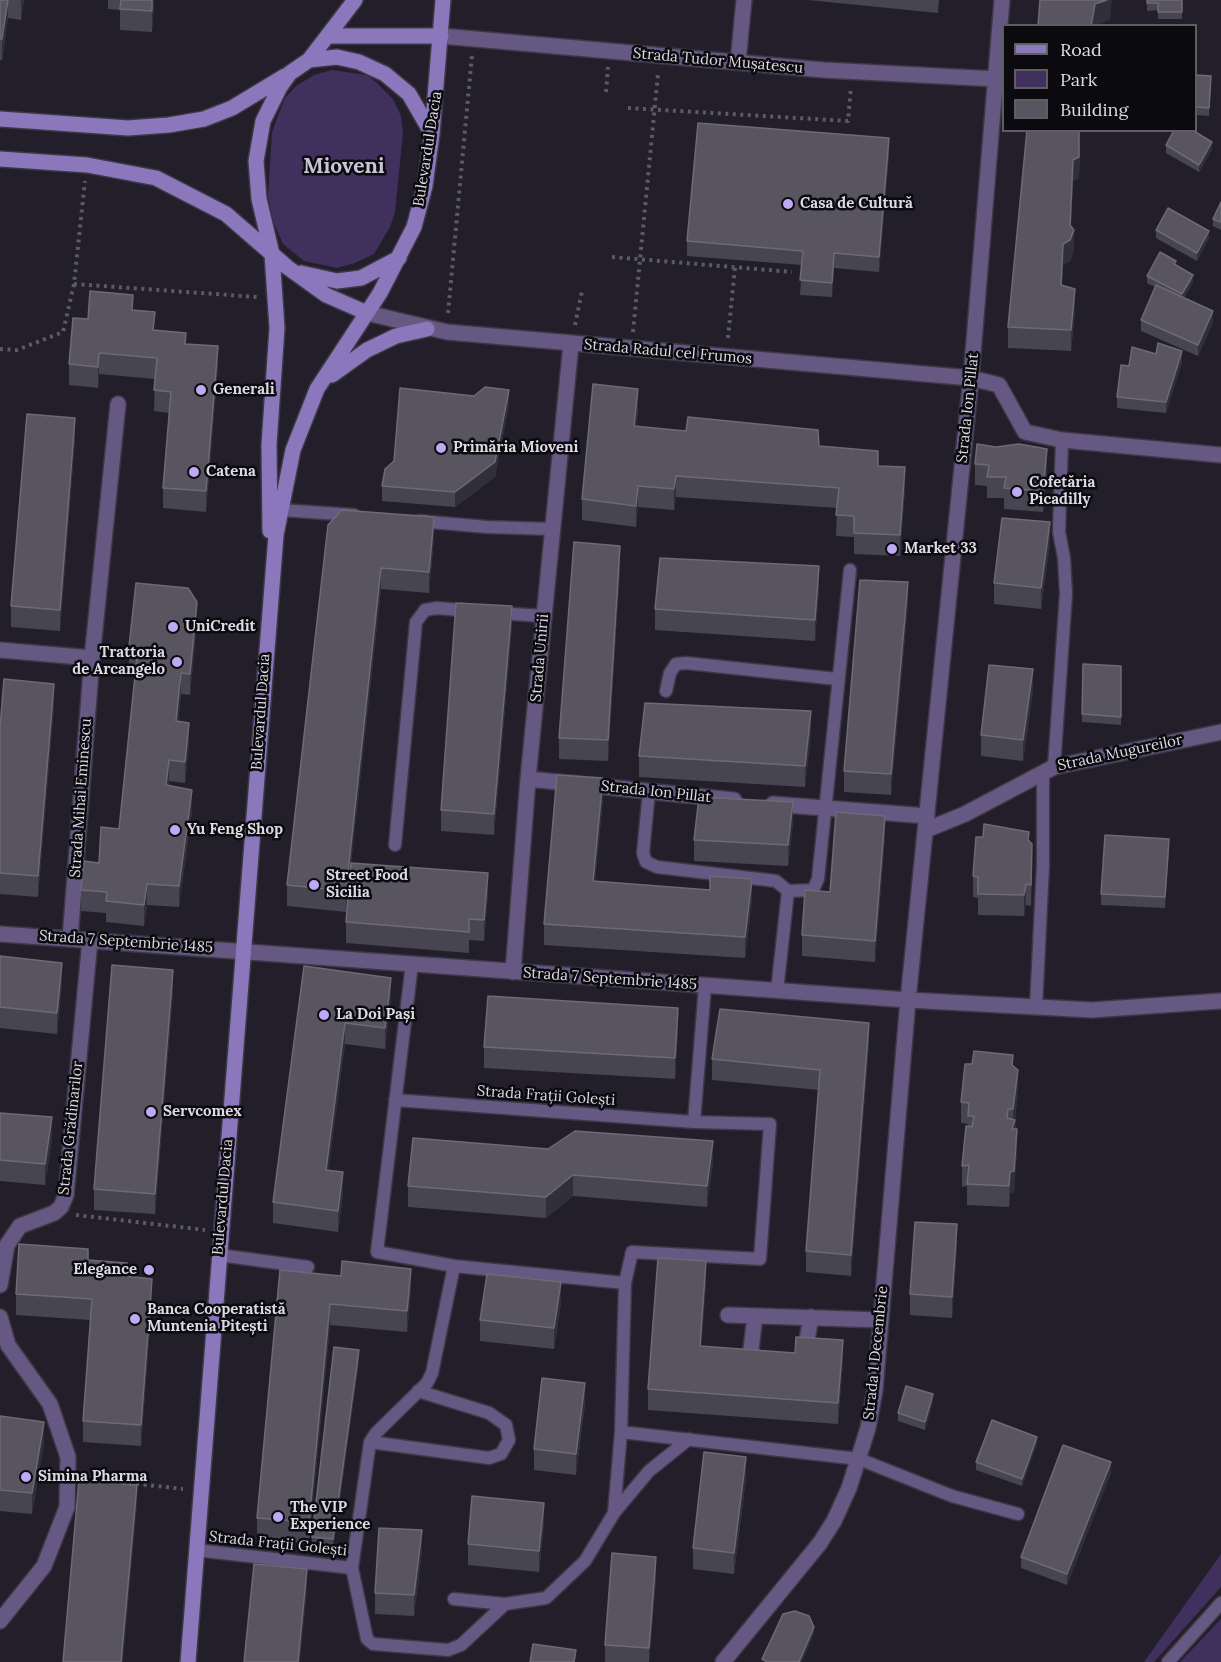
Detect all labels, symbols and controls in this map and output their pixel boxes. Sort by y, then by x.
legend [1002,24,1197,132]
text: Road [1060,38,1102,61]
street label: Strada Tudor Mușatescu [632,45,804,77]
text: Park [1060,68,1097,91]
street label: Bulevardul Dacia [410,90,446,208]
text: Building [1060,98,1128,121]
district label: Mioveni [303,154,385,180]
place label: Casa de Cultură [800,195,913,213]
marker: Casa de Cultură [781,197,795,211]
street label: Strada Radul cel Frumos [583,336,753,368]
street label: Strada Ion Pillat [953,352,983,464]
place label: Generali [213,381,275,399]
marker: Generali [194,383,208,397]
place label: Primăria Mioveni [453,439,578,457]
marker: Primăria Mioveni [434,441,448,455]
place label: Catena [206,463,256,481]
marker: Catena [187,465,201,479]
place label: Cofetăria Picadilly [1029,474,1095,509]
marker: Cofetăria Picadilly [1010,485,1024,499]
place label: Market 33 [904,540,977,558]
marker: Market 33 [885,542,899,556]
street label: Strada Unirii [527,613,553,703]
place label: UniCredit [185,618,256,636]
marker: UniCredit [166,620,180,634]
place label: Trattoria de Arcangelo [72,644,165,679]
street label: Bulevardul Dacia [248,653,274,771]
marker: Trattoria de Arcangelo [170,655,184,669]
street label: Strada Mihai Eminescu [66,718,96,878]
street label: Strada Mugureilor [1056,731,1184,775]
street label: Strada Ion Pillat [600,777,712,807]
place label: Yu Feng Shop [187,821,283,839]
marker: Yu Feng Shop [168,823,182,837]
place label: Street Food Sicilia [326,867,408,902]
marker: Street Food Sicilia [307,878,321,892]
street label: Strada 7 Septembrie 1485 [38,927,214,957]
street label: Strada 7 Septembrie 1485 [522,964,698,994]
place label: La Doi Pași [336,1006,415,1024]
marker: La Doi Pași [317,1008,331,1022]
street label: Strada Grădinarilor [55,1060,87,1196]
street label: Strada Frații Golești [476,1082,616,1110]
place label: Servcomex [163,1103,242,1121]
marker: Servcomex [144,1105,158,1119]
street label: Bulevardul Dacia [209,1138,237,1256]
place label: Elegance [73,1261,137,1279]
marker: Elegance [142,1263,156,1277]
street label: Strada 1 Decembrie [860,1285,892,1421]
place label: Banca Cooperatistă Muntenia Pitești [147,1301,286,1336]
marker: Banca Cooperatistă Muntenia Pitești [128,1312,142,1326]
place label: Simina Pharma [38,1468,147,1486]
marker: Simina Pharma [19,1470,33,1484]
place label: The VIP Experience [290,1499,370,1534]
marker: The VIP Experience [271,1510,285,1524]
street label: Strada Frații Golești [208,1528,348,1560]

